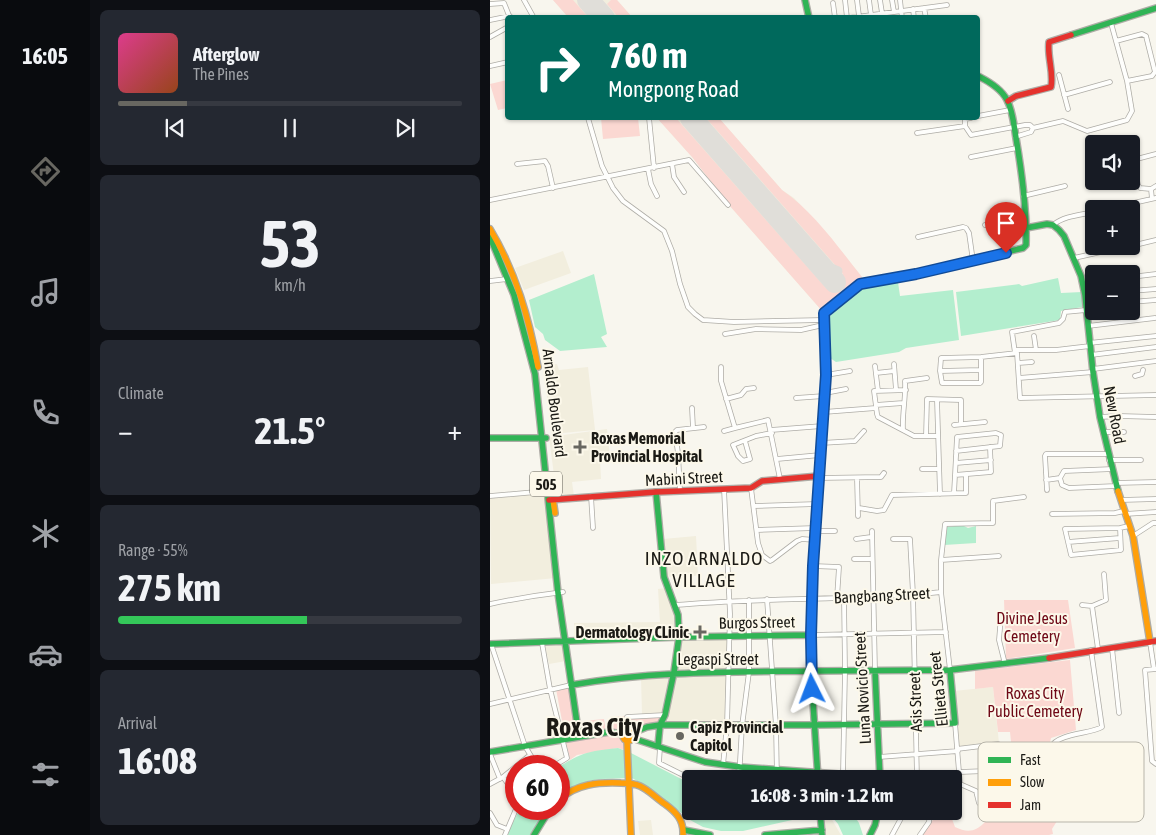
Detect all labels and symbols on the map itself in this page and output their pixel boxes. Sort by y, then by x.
pin [985,202,1027,253]
street label: Arnaldo Boulevard [539,348,571,458]
street label: New Road [1101,384,1129,446]
place label: Roxas Memorial Provincial Hospital [591,429,703,465]
marker: Roxas Memorial Provincial Hospital [573,440,587,454]
street label: Mabini Street [644,467,724,489]
road number: 505 [530,472,562,496]
district label: INZO ARNALDO VILLAGE [645,547,763,591]
street label: Bangbang Street [833,583,931,608]
park label: Divine Jesus Cemetery [996,609,1068,646]
street label: Burgos Street [719,612,796,633]
place label: Dermatology CLinic [575,623,689,641]
marker: Dermatology CLinic [693,625,707,639]
street label: Luna Novicio Street [850,631,874,745]
street label: Legaspi Street [677,650,759,669]
street label: Ellieta Street [925,650,951,728]
position arrow [785,662,837,714]
street label: Asis Street [905,671,925,732]
park label: Roxas City Public Cemetery [987,684,1083,721]
district label: Roxas City [546,712,642,742]
place label: Capiz Provincial Capitol [690,718,784,754]
marker: Capiz Provincial Capitol [674,730,686,742]
legend [978,742,1144,822]
text: Fast [1020,752,1041,768]
speed limit sign: 60 [505,755,570,820]
text: Slow [1020,774,1045,790]
text: Jam [1020,797,1041,813]

